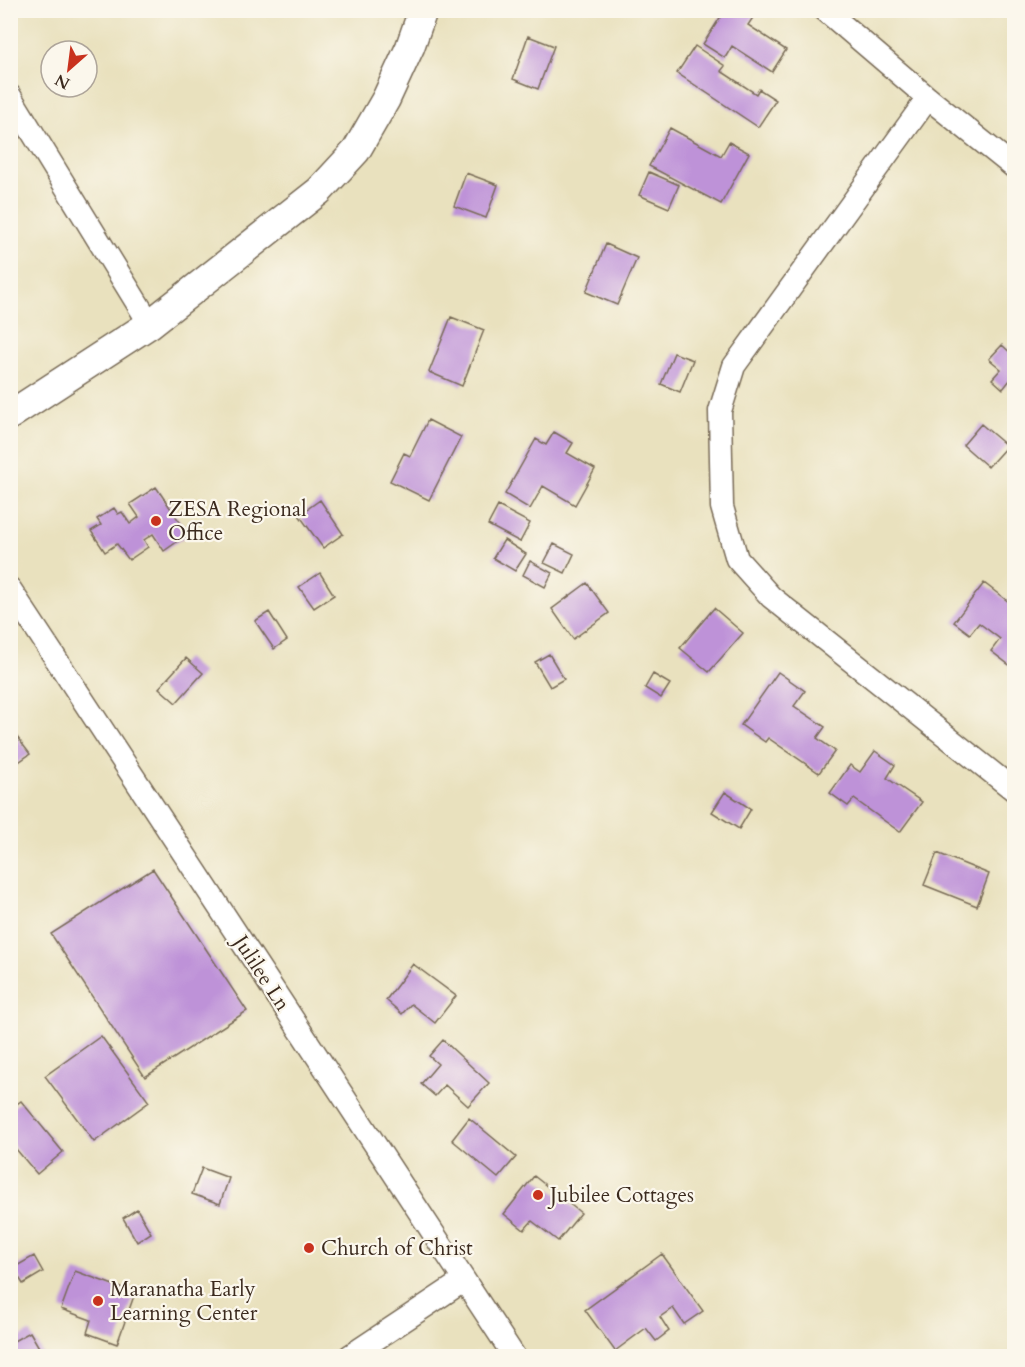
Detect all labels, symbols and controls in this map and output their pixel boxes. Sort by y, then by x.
north arrow [39,39,99,99]
text: N [51,68,74,94]
place label: ZESA Regional Office [168,495,307,548]
marker: ZESA Regional Office [149,514,163,528]
street label: Julilee Ln [225,927,297,1017]
place label: Jubilee Cottages [547,1181,694,1210]
marker: Jubilee Cottages [531,1188,545,1202]
place label: Church of Christ [321,1234,473,1263]
marker: Church of Christ [302,1241,316,1255]
place label: Maranatha Early Learning Center [110,1275,258,1328]
marker: Maranatha Early Learning Center [91,1294,105,1308]

